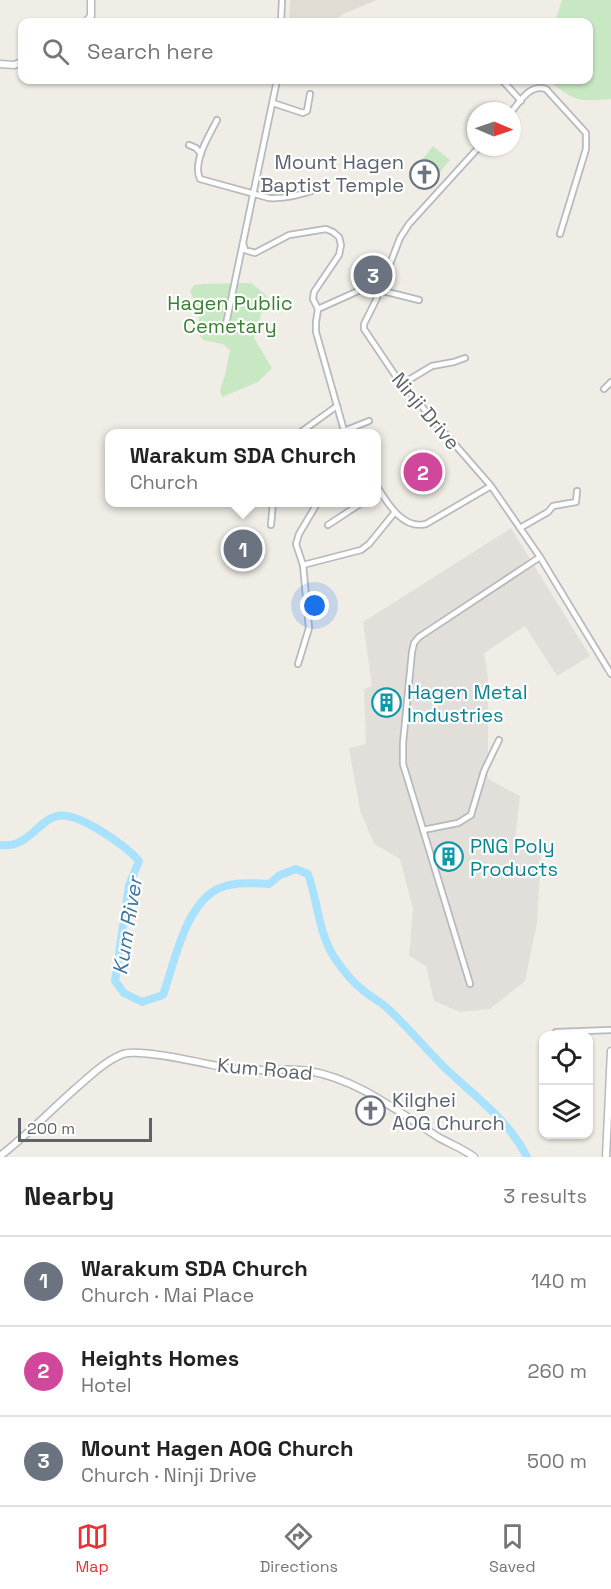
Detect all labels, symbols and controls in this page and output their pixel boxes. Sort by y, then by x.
search box [18,18,593,84]
icon: search [39,35,72,68]
text: Search here [87,37,214,65]
north arrow [467,102,521,156]
place label: Mount Hagen Baptist Temple [260,149,404,198]
church icon: Mount Hagen Baptist Temple [409,158,441,190]
pin: 3 [354,252,392,298]
park label: Hagen Public Cemetary [167,290,293,339]
street label: Ninji Drive [386,367,466,455]
popup [105,429,381,507]
text: Warakum SDA Church [130,441,356,469]
pin: 2 [404,450,442,494]
text: Church [130,469,198,495]
pin: 1 [224,526,262,572]
your location [300,591,329,620]
place label: Hagen Metal Industries [407,679,528,728]
building icon: Hagen Metal Industries [370,687,402,719]
place label: PNG Poly Products [470,833,558,882]
building icon: PNG Poly Products [433,841,465,873]
water label: Kum River [106,873,148,977]
map controls [539,1031,593,1139]
button: locate [539,1031,593,1085]
street label: Kum Road [216,1052,314,1086]
button: layers [539,1085,593,1139]
place label: Kilghei AOG Church [392,1087,505,1136]
church icon: Kilghei AOG Church [355,1095,387,1127]
scale bar [18,1115,152,1142]
text: 200 m [27,1118,75,1139]
text: Nearby [24,1179,114,1213]
text: 3 results [503,1183,587,1209]
text: Warakum SDA Church [81,1254,308,1282]
text: 1 [39,1268,48,1294]
text: 140 m [531,1268,587,1294]
text: Church · Mai Place [81,1282,254,1308]
text: Heights Homes [81,1344,239,1372]
text: 2 [38,1358,49,1384]
text: 260 m [528,1358,587,1384]
text: Hotel [81,1372,132,1398]
text: Mount Hagen AOG Church [81,1434,354,1462]
text: 3 [37,1448,50,1474]
text: 500 m [527,1448,587,1474]
text: Church · Ninji Drive [81,1462,257,1488]
tab: Map [75,1520,109,1577]
tab: Directions [260,1520,338,1577]
tab: Saved [489,1520,536,1577]

